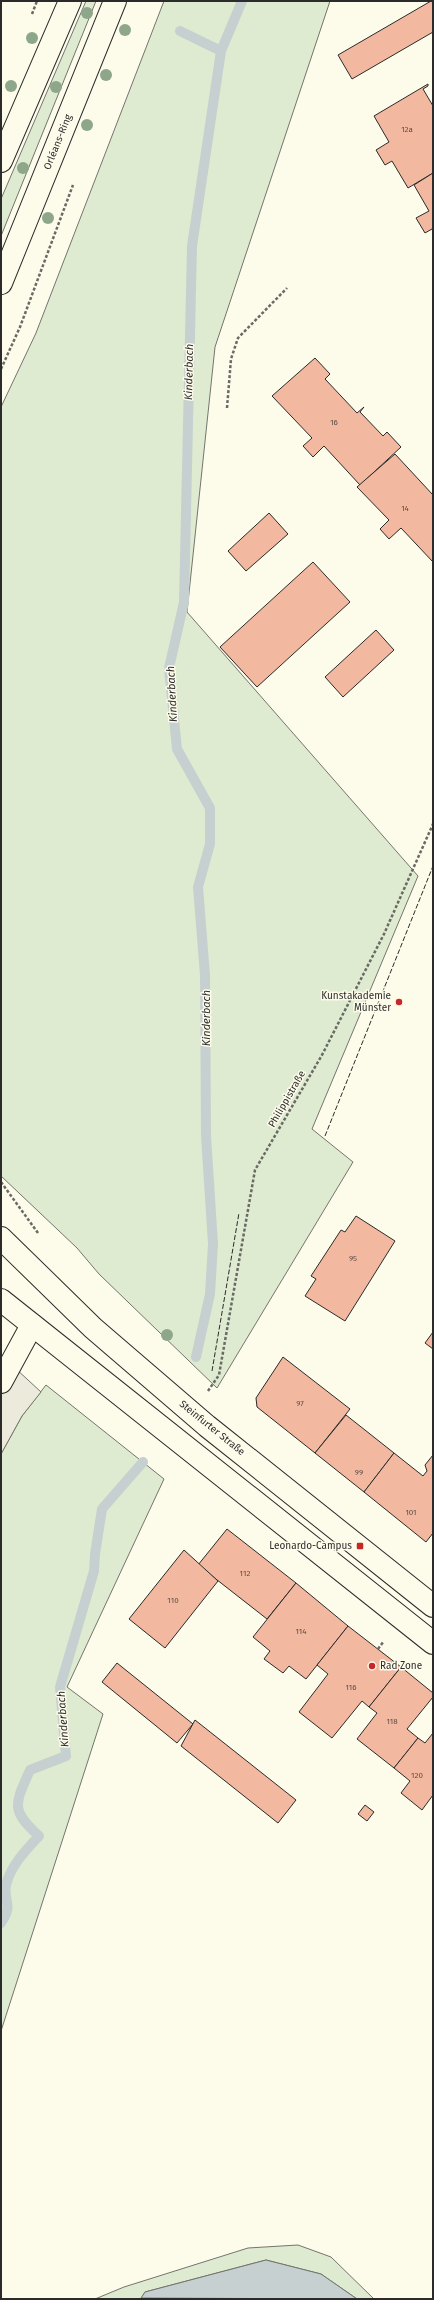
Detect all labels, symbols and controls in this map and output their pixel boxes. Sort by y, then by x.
street label: Orléans-Ring [41,112,75,172]
house number: 12a [401,125,413,134]
water label: Kinderbach [182,344,196,400]
house number: 16 [330,418,338,427]
house number: 14 [401,504,410,513]
water label: Kinderbach [164,665,180,723]
water label: Kinderbach [200,990,213,1046]
place label: Kunstakademie Münster [321,990,391,1014]
marker: Kunstakademie Münster [394,997,404,1007]
street label: Philippistraße [266,1069,308,1129]
house number: 95 [349,1254,357,1263]
street label: Steinfurter Straße [177,1398,247,1458]
house number: 97 [296,1399,304,1408]
house number: 99 [355,1468,363,1477]
house number: 101 [405,1508,417,1517]
place label: Leonardo-Campus [269,1540,352,1552]
marker: Leonardo-Campus [355,1541,365,1551]
house number: 112 [240,1569,250,1578]
house number: 110 [167,1596,179,1605]
house number: 114 [295,1627,307,1636]
place label: Rad Zone [380,1660,422,1672]
marker: Rad Zone [367,1661,377,1671]
house number: 116 [345,1683,357,1692]
water label: Kinderbach [55,1690,71,1748]
house number: 118 [386,1717,398,1726]
house number: 120 [411,1771,423,1780]

